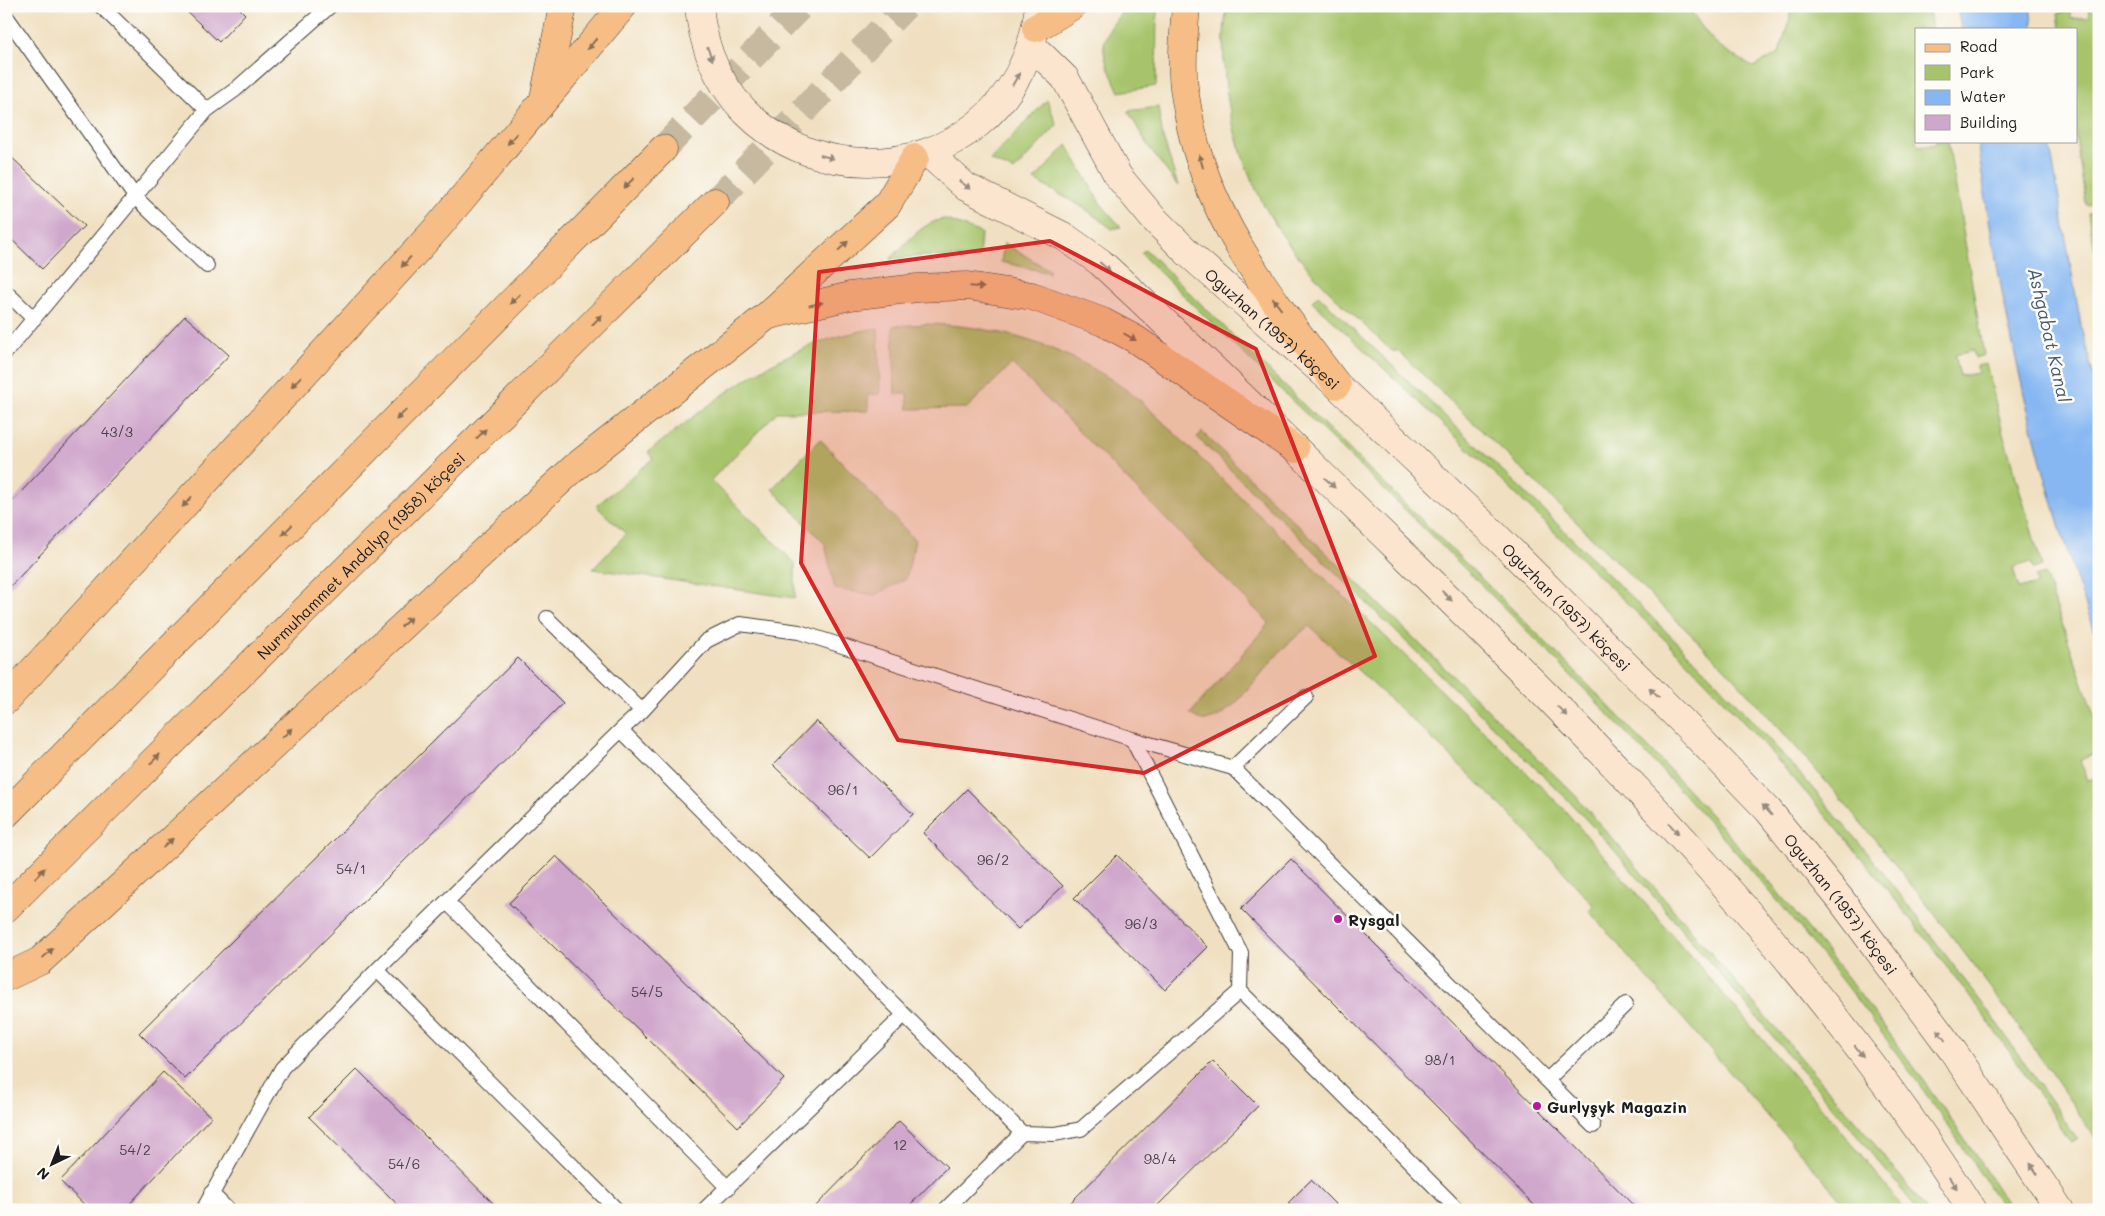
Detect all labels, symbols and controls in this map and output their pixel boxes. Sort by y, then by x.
legend [1915,28,2078,142]
text: Road [1960,36,1997,56]
one-way arrow [586,37,597,50]
one-way arrow [707,46,715,61]
text: Park [1960,62,1994,82]
one-way arrow [1012,72,1021,85]
text: Water [1960,86,2006,106]
text: Building [1960,112,2017,132]
one-way arrow [506,133,518,145]
one-way arrow [819,154,834,162]
one-way arrow [1196,154,1204,169]
one-way arrow [623,177,635,189]
one-way arrow [958,180,972,190]
one-way arrow [836,240,848,252]
one-way arrow [400,256,412,268]
one-way arrow [1098,261,1111,272]
street label: Oguzhan (1957) köçesi [1201,263,1345,394]
water label: Ashgabat Kanal [2023,265,2077,405]
one-way arrow [969,283,985,291]
one-way arrow [509,293,521,305]
one-way arrow [1272,297,1282,311]
one-way arrow [808,300,823,308]
one-way arrow [590,314,602,326]
one-way arrow [1124,332,1137,341]
one-way arrow [290,376,302,388]
one-way arrow [395,408,407,420]
house number: 43/3 [101,422,133,441]
one-way arrow [475,428,487,440]
street label: Nurmuhammet Andalyp (1958) köçesi [252,447,469,664]
one-way arrow [1324,477,1336,489]
one-way arrow [181,496,193,508]
one-way arrow [281,524,293,536]
street label: Oguzhan (1957) köçesi [1498,538,1636,675]
one-way arrow [1440,590,1452,602]
one-way arrow [400,617,413,628]
one-way arrow [1648,687,1660,699]
one-way arrow [1556,704,1568,716]
one-way arrow [281,727,293,739]
one-way arrow [149,753,161,765]
house number: 96/1 [828,780,858,799]
one-way arrow [1761,804,1773,816]
one-way arrow [1668,822,1679,835]
street label: Oguzhan (1957) köçesi [1780,828,1903,978]
one-way arrow [161,837,173,849]
house number: 96/2 [977,850,1009,869]
house number: 54/1 [336,859,366,878]
one-way arrow [34,867,46,879]
place label: Rysgal [1348,909,1400,930]
marker: Rysgal [1332,913,1344,925]
house number: 96/3 [1125,914,1157,933]
one-way arrow [42,947,54,959]
house number: 54/5 [631,982,663,1001]
one-way arrow [1936,1028,1946,1042]
one-way arrow [1853,1044,1864,1057]
house number: 98/1 [1425,1050,1455,1069]
place label: Gurlyşyk Magazin [1547,1096,1687,1118]
marker: Gurlyşyk Magazin [1531,1100,1543,1112]
house number: 12 [893,1135,907,1154]
north arrow [28,1138,78,1188]
house number: 54/2 [119,1140,151,1159]
house number: 98/4 [1144,1149,1177,1168]
house number: 54/6 [388,1154,420,1173]
one-way arrow [2029,1162,2039,1175]
text: N [32,1163,53,1184]
one-way arrow [1948,1176,1958,1189]

